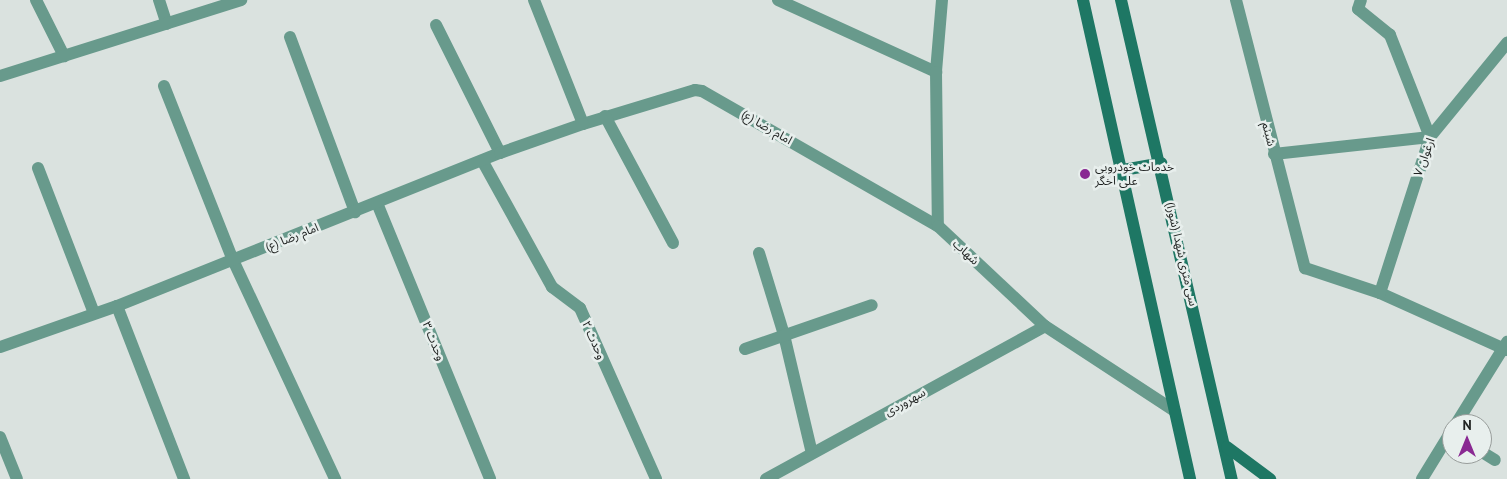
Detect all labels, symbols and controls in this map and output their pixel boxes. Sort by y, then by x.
street label: امام رضا (ع) [739,107,795,147]
street label: شبنم [1259,120,1279,148]
street label: ارغوان ۷ [1410,136,1438,178]
place label: خدمات خودرویی علی اخگر [1095,160,1174,188]
marker: خدمات خودرویی علی اخگر [1079,168,1091,180]
street label: سی متری شهدا (شورا) [1163,201,1201,307]
street label: امام رضا (ع) [263,220,321,254]
street label: شهاب [950,236,982,268]
street label: وحدت ۲ [579,318,609,362]
street label: وحدت ۳ [420,319,448,363]
street label: سهروردی [882,385,928,419]
north arrow [1442,414,1492,464]
text: N [1462,416,1472,434]

